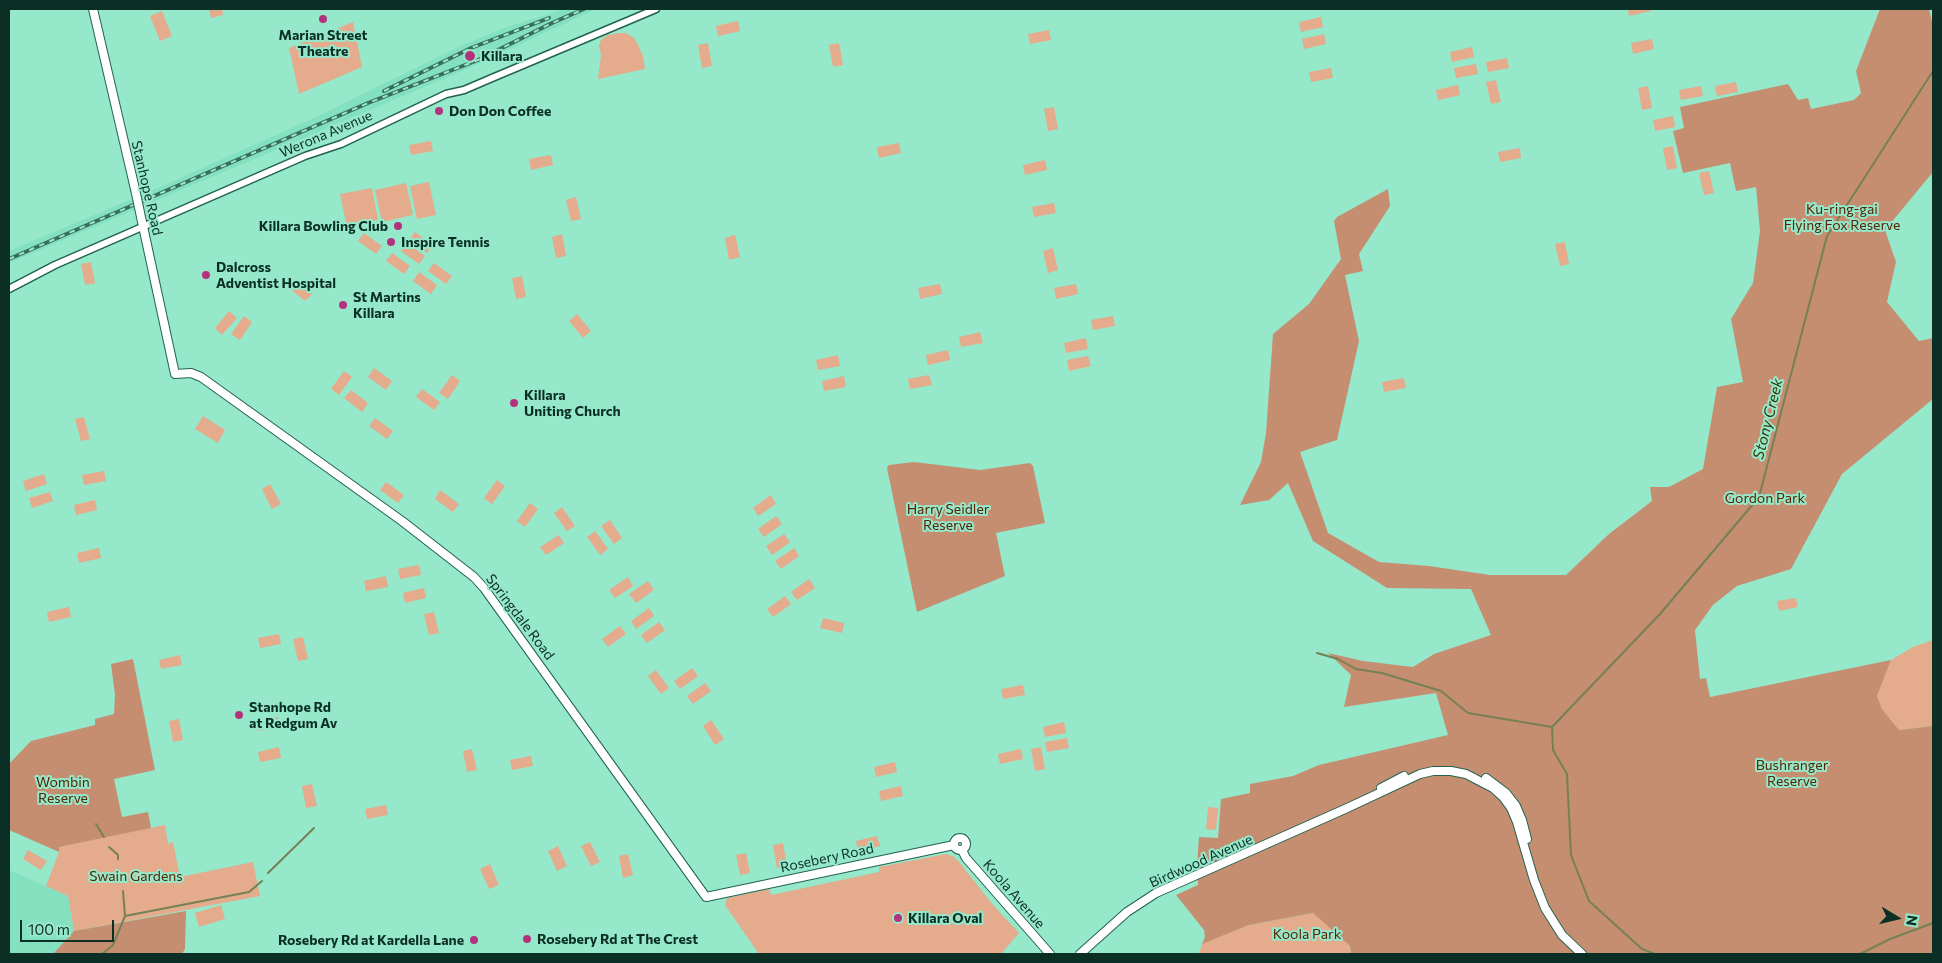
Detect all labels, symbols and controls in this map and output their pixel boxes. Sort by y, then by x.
marker: Marian Street Theatre [317,13,329,25]
place label: Marian Street Theatre [279,27,367,59]
place label: Killara [481,48,523,64]
marker: Killara [463,49,477,63]
place label: Don Don Coffee [449,103,551,119]
marker: Don Don Coffee [433,105,445,117]
street label: Werona Avenue [277,107,375,161]
street label: Stanhope Road [128,139,166,237]
park label: Ku-ring-gai Flying Fox Reserve [1784,201,1900,233]
place label: Killara Bowling Club [259,218,388,234]
marker: Killara Bowling Club [392,220,404,232]
place label: Inspire Tennis [401,234,490,250]
marker: Inspire Tennis [385,236,397,248]
place label: Dalcross Adventist Hospital [216,259,336,292]
marker: Dalcross Adventist Hospital [200,269,212,281]
place label: St Martins Killara [353,289,421,322]
marker: St Martins Killara [337,299,349,311]
water label: Stony Creek [1749,377,1787,461]
place label: Killara Uniting Church [524,387,621,420]
marker: Killara Uniting Church [508,397,520,409]
park label: Gordon Park [1725,490,1805,506]
park label: Harry Seidler Reserve [907,501,989,534]
street label: Springdale Road [482,571,558,663]
place label: Stanhope Rd at Redgum Av [249,699,337,732]
marker: Stanhope Rd at Redgum Av [233,709,245,721]
park label: Bushranger Reserve [1756,757,1828,790]
park label: Wombin Reserve [36,774,90,806]
street label: Birdwood Avenue [1147,831,1255,891]
street label: Rosebery Road [779,840,875,876]
street label: Koola Avenue [979,856,1049,932]
park label: Swain Gardens [89,868,183,884]
north arrow [1872,893,1922,943]
scale bar [22,910,116,942]
place label: Killara Oval [908,910,982,926]
marker: Killara Oval [892,912,904,924]
text: N [1903,914,1922,927]
text: 100 m [28,920,70,938]
park label: Koola Park [1273,926,1341,942]
place label: Rosebery Rd at The Crest [537,931,698,947]
place label: Rosebery Rd at Kardella Lane [278,932,464,948]
marker: Rosebery Rd at The Crest [521,933,533,945]
marker: Rosebery Rd at Kardella Lane [468,934,480,946]

